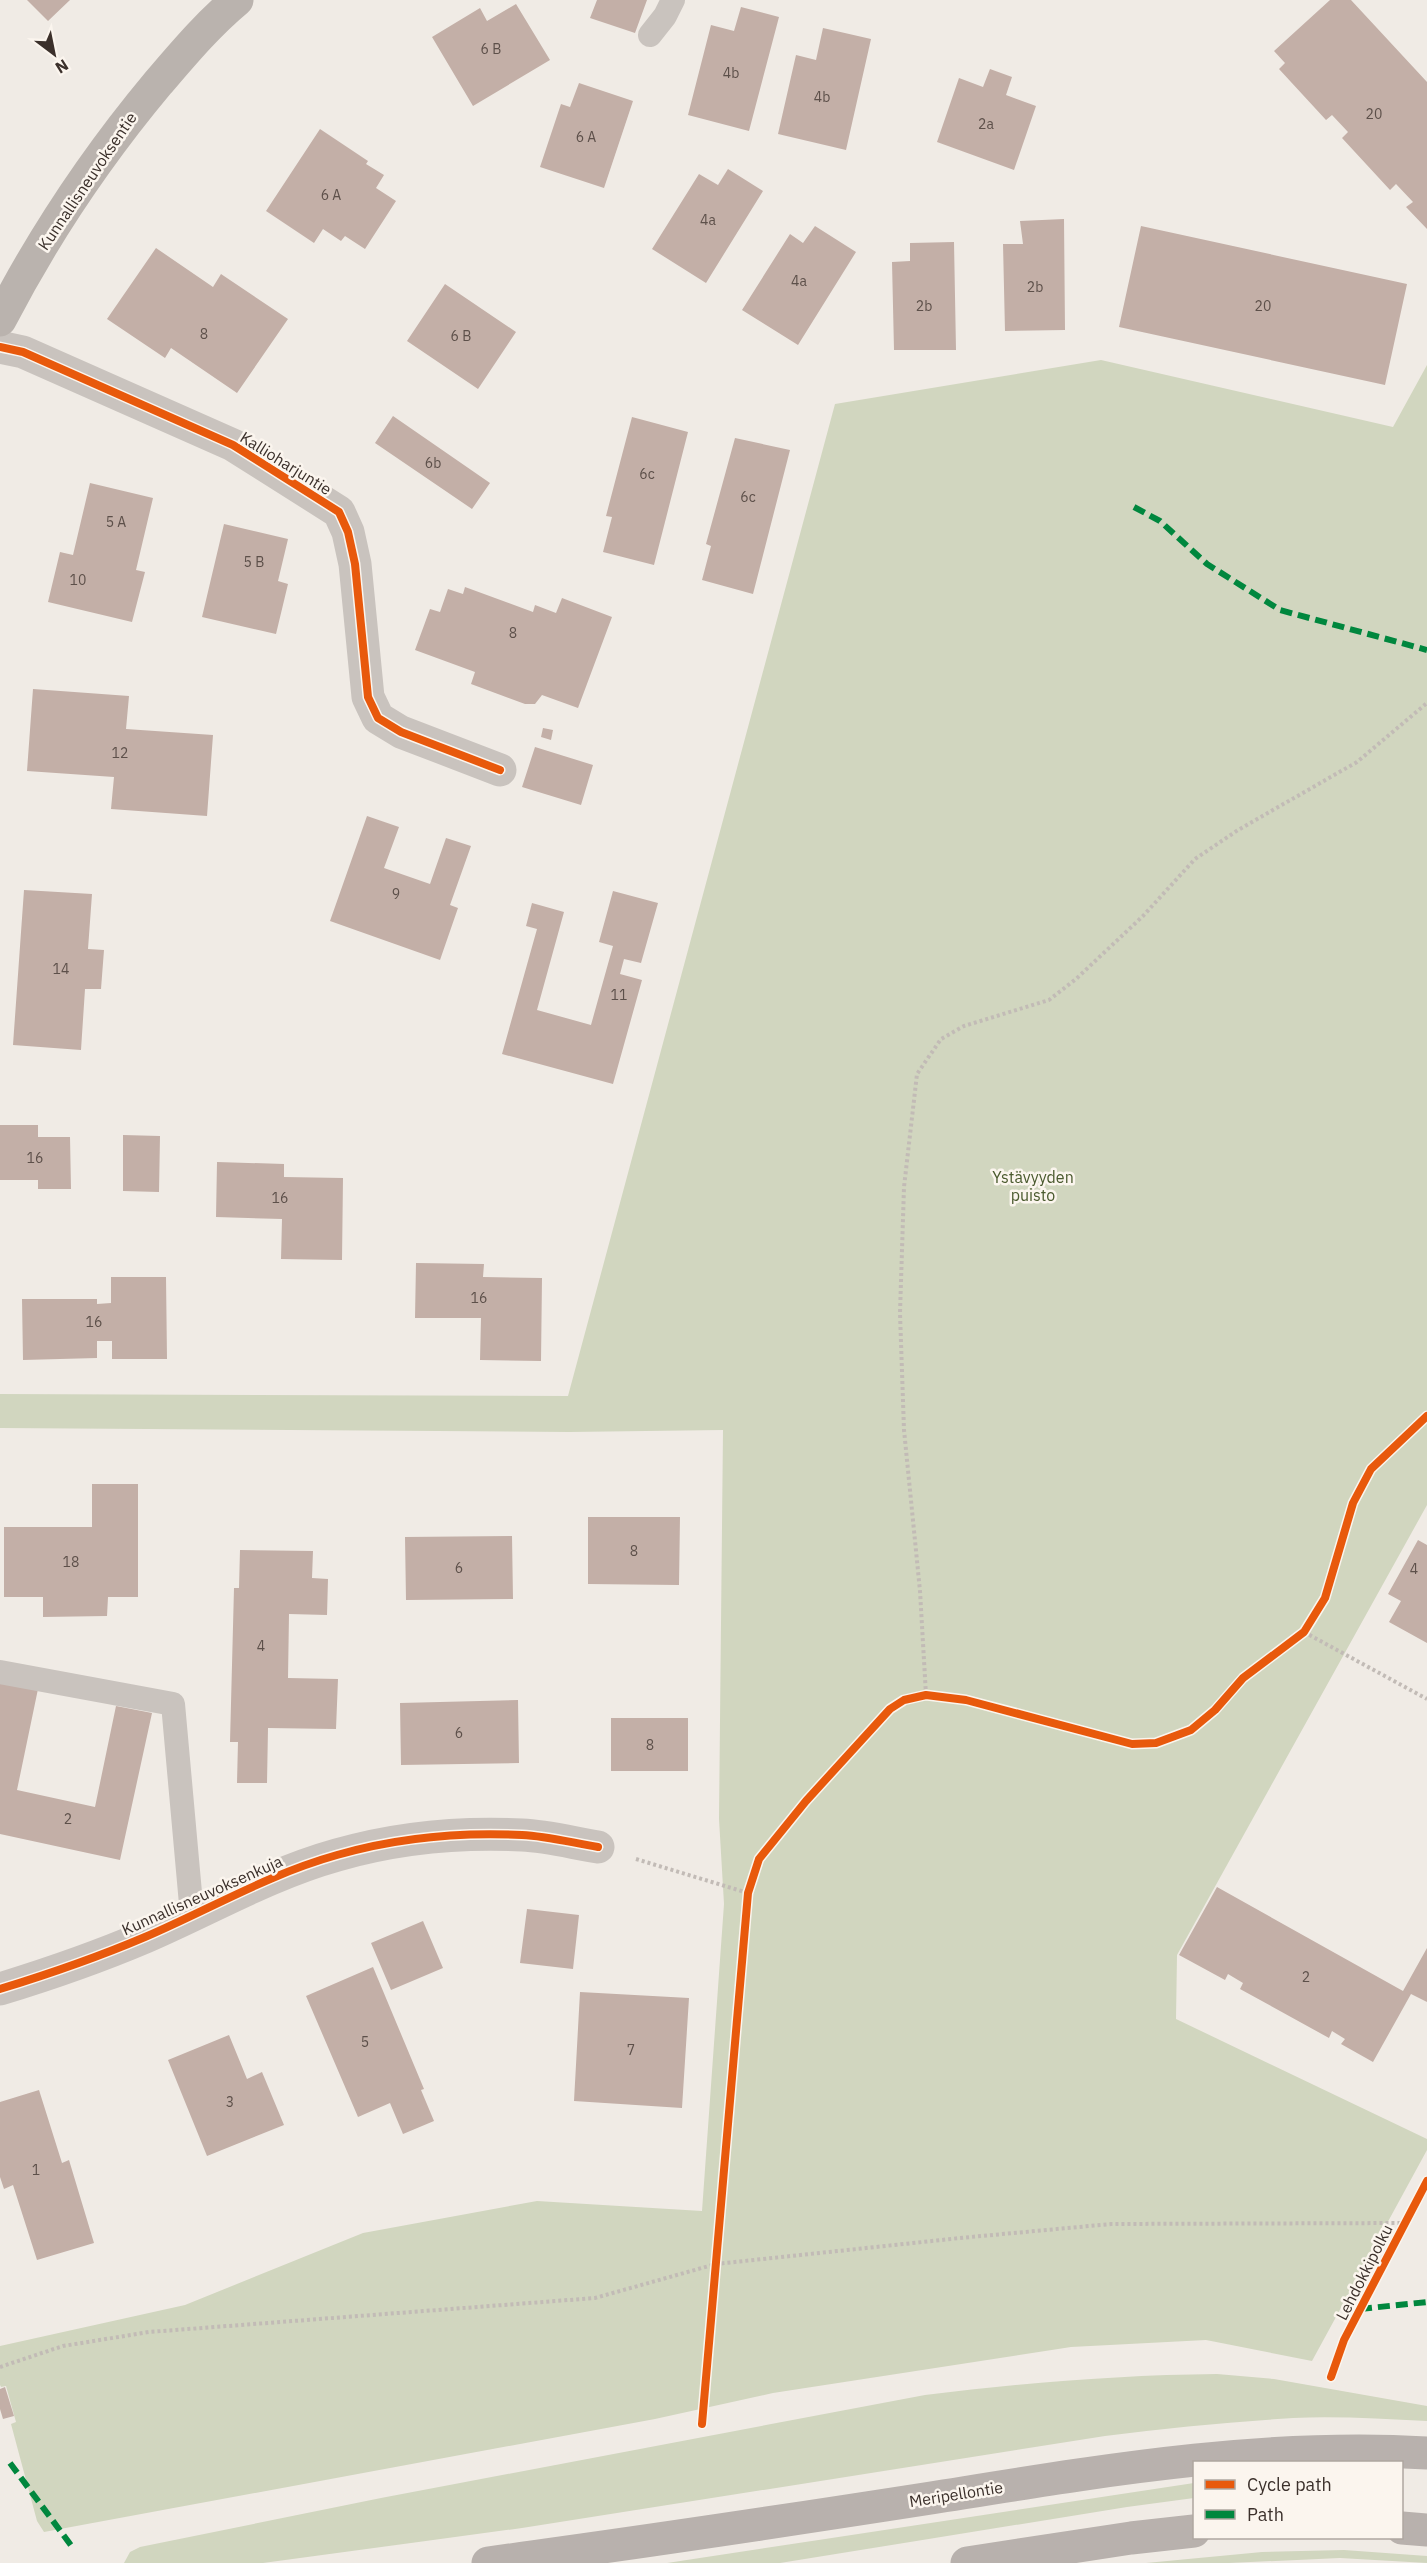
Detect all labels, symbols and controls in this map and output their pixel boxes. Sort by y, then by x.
north arrow [24,24,84,84]
house number: 6 B [481,40,501,58]
text: N [52,55,72,78]
house number: 4b [723,64,739,82]
house number: 4b [814,88,830,106]
house number: 20 [1366,105,1382,123]
street label: Kunnallisneuvoksentie [33,108,141,254]
house number: 2a [978,115,994,133]
house number: 6 A [576,128,596,146]
house number: 6 A [321,186,341,204]
house number: 4a [700,211,716,229]
house number: 4a [791,272,807,290]
house number: 2b [1027,278,1043,296]
house number: 2b [916,297,932,315]
house number: 20 [1255,297,1271,315]
house number: 8 [200,325,208,343]
house number: 6 B [451,327,471,345]
street label: Kallioharjuntie [237,427,336,499]
house number: 6b [425,454,441,472]
house number: 6c [639,465,655,483]
house number: 6c [740,488,756,506]
house number: 5 A [106,513,126,531]
house number: 5 B [244,553,264,571]
house number: 10 [70,571,86,589]
house number: 8 [509,624,517,642]
house number: 12 [112,744,128,762]
house number: 9 [392,885,400,903]
house number: 14 [53,960,69,978]
house number: 11 [611,986,627,1004]
house number: 16 [27,1149,43,1167]
park label: Ystävyyden puisto [992,1167,1074,1205]
house number: 16 [272,1189,288,1207]
house number: 16 [471,1289,487,1307]
house number: 16 [86,1313,102,1331]
house number: 8 [630,1542,638,1560]
house number: 18 [63,1553,79,1571]
house number: 6 [455,1559,463,1577]
house number: 4 [1410,1560,1418,1578]
house number: 4 [257,1637,265,1655]
house number: 6 [455,1724,463,1742]
house number: 8 [646,1736,654,1754]
house number: 2 [64,1810,72,1828]
street label: Kunnallisneuvoksenkuja [119,1850,286,1939]
house number: 2 [1302,1968,1310,1986]
house number: 5 [361,2033,369,2051]
house number: 7 [627,2041,635,2059]
house number: 3 [226,2093,234,2111]
house number: 1 [32,2161,40,2179]
street label: Lehdokkipolku [1331,2221,1397,2323]
legend [1193,2461,1403,2539]
text: Cycle path [1247,2473,1332,2496]
street label: Meripellontie [908,2477,1005,2511]
text: Path [1247,2503,1284,2526]

